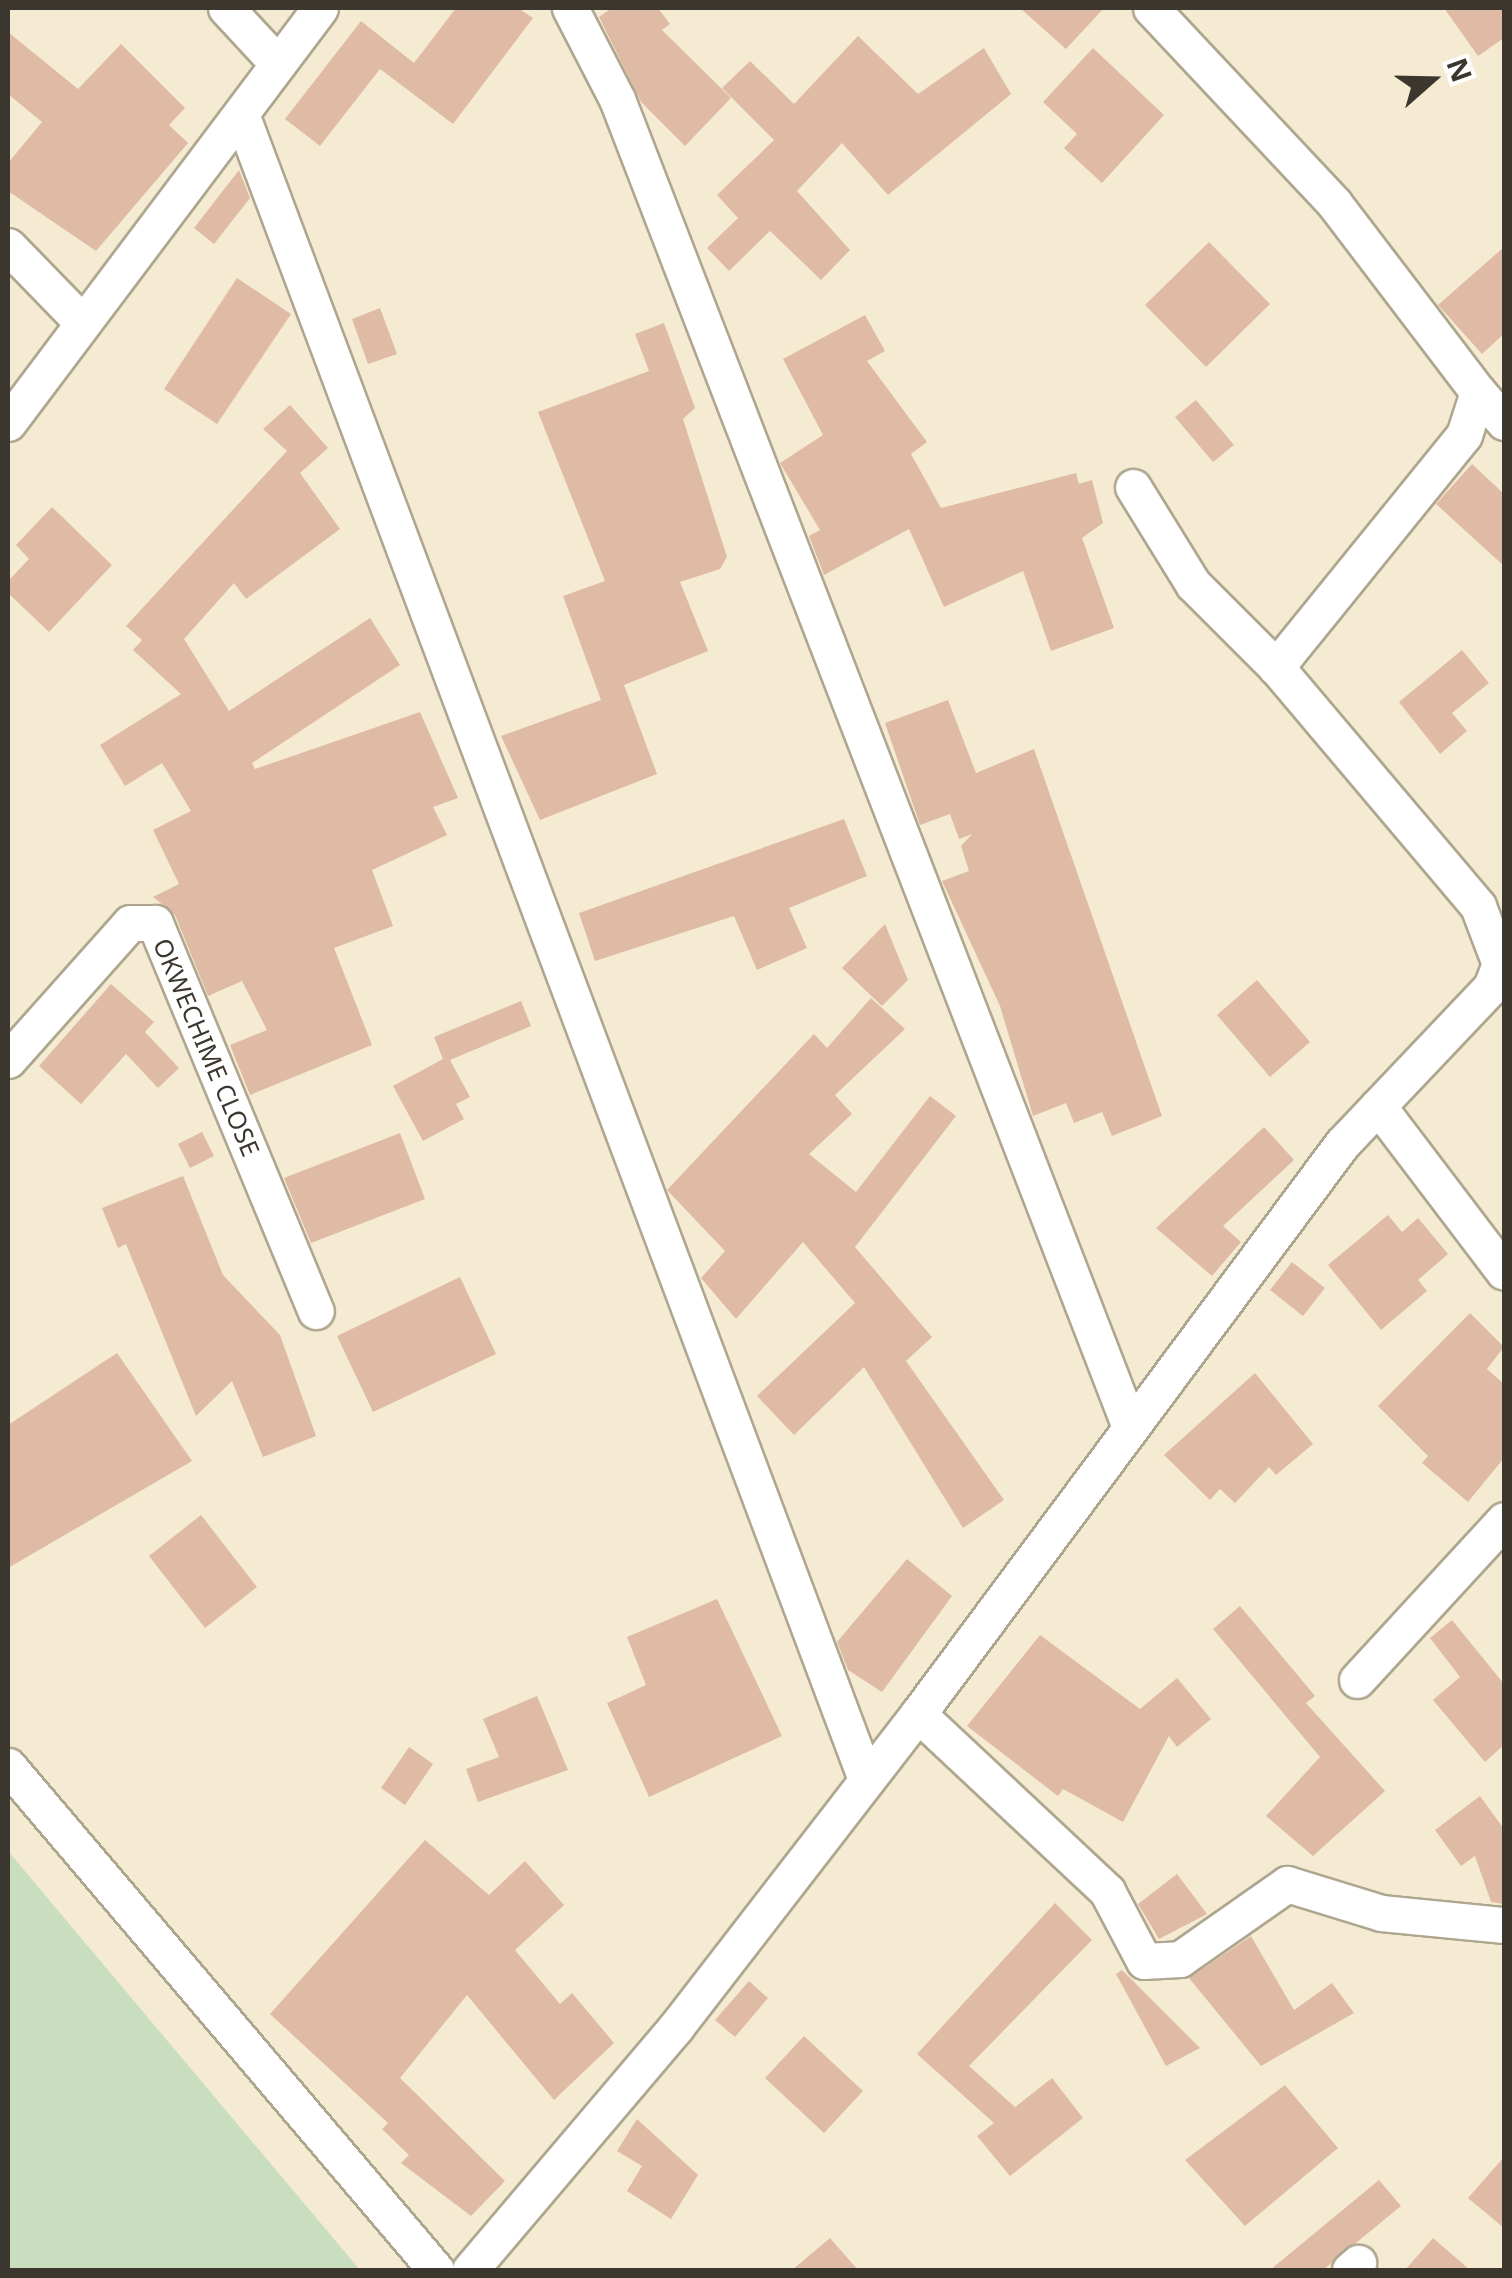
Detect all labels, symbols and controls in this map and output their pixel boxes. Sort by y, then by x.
north arrow [1382,30,1482,130]
text: N [1438,53,1482,87]
street label: OKWECHIME CLOSE [148,934,266,1160]

